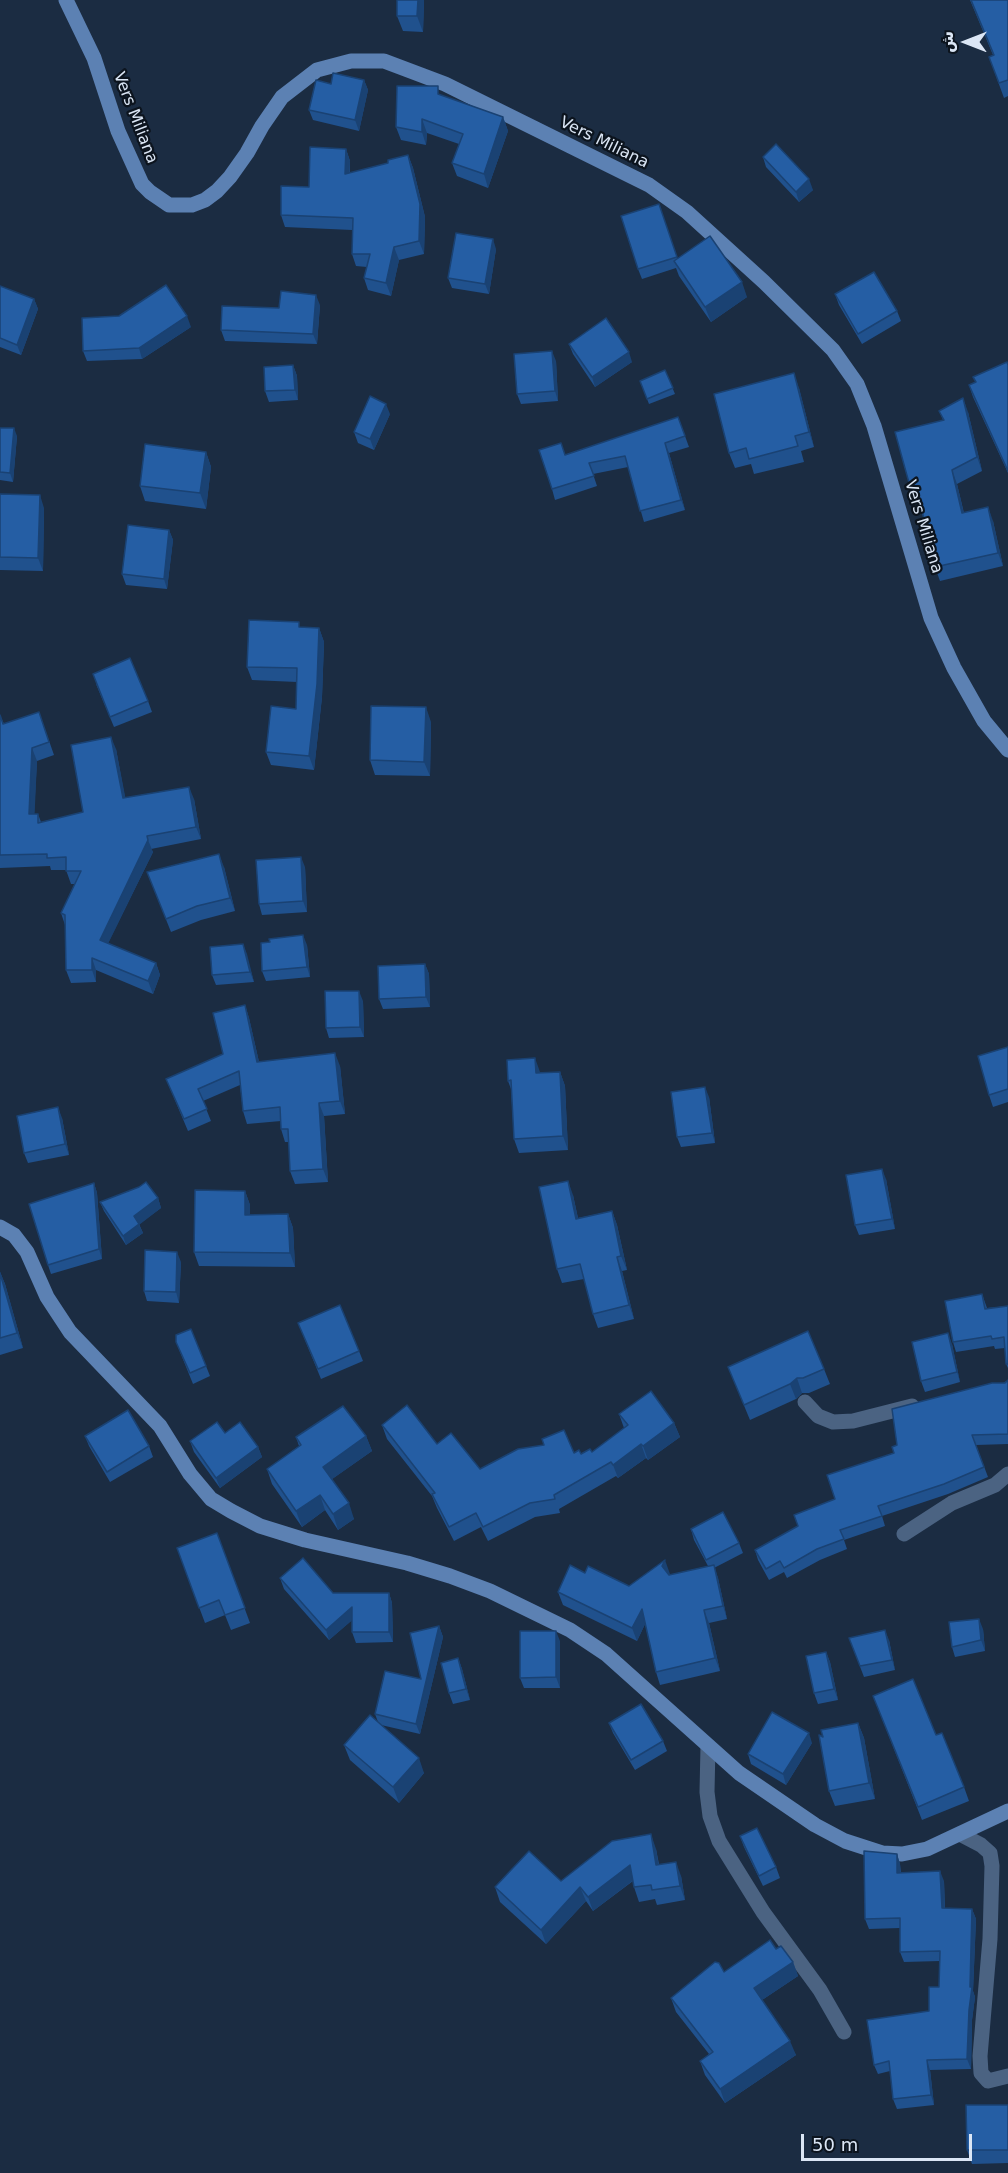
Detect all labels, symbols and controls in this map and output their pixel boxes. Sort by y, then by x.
north arrow [936,12,996,72]
text: ش [938,31,957,53]
street label: Vers Miliana [109,70,161,166]
street label: Vers Miliana [556,113,652,173]
street label: Vers Miliana [900,478,946,576]
scale bar [804,2122,975,2160]
text: 50 m [812,2134,858,2155]

